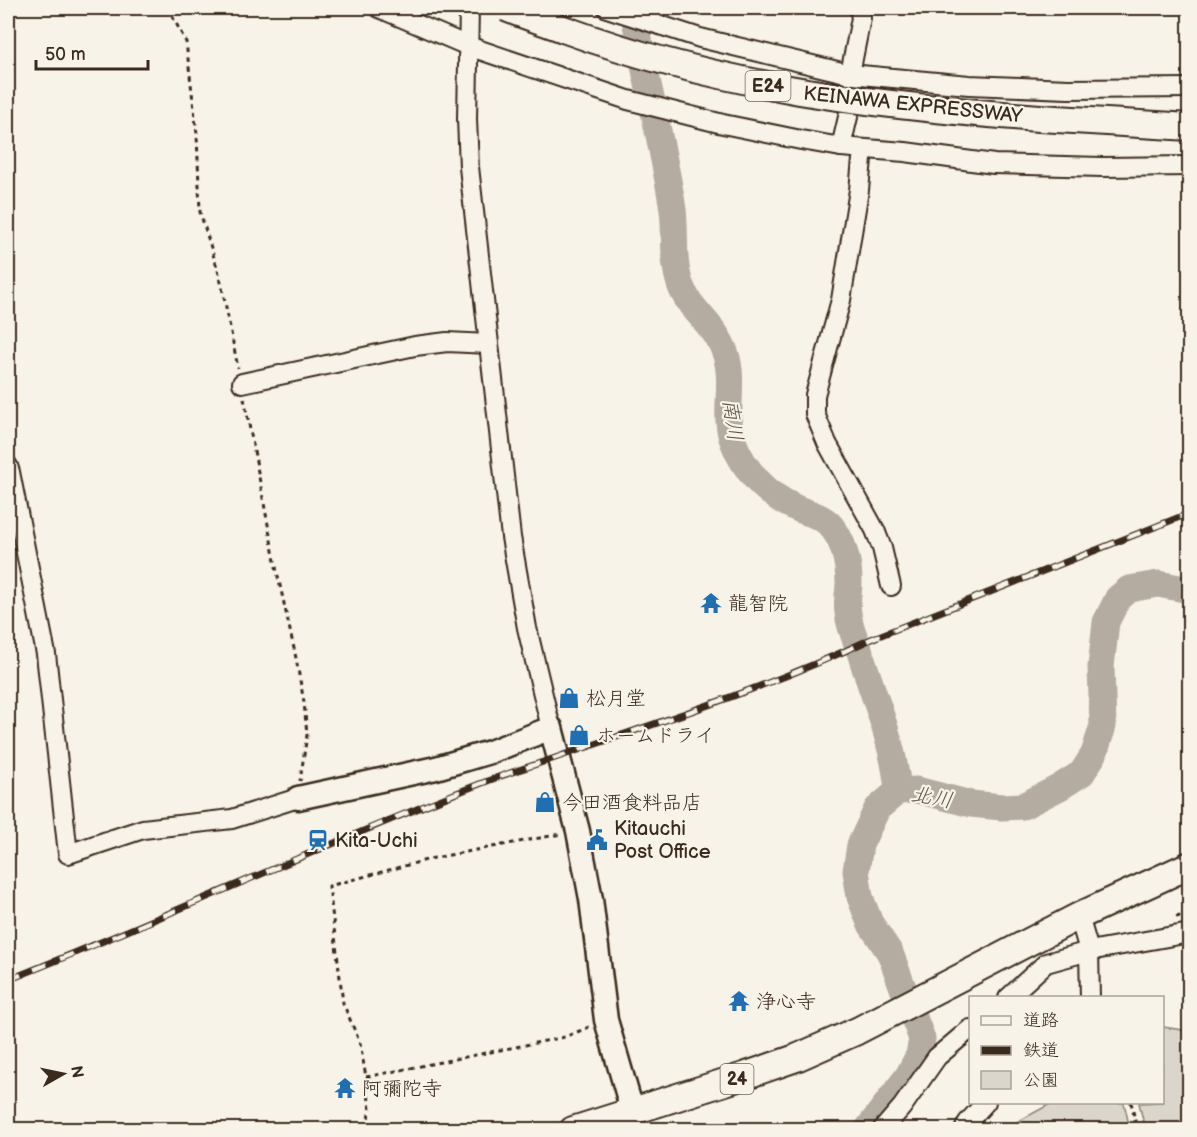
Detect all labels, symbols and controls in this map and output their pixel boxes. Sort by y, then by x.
scale bar [36,33,148,71]
text: 50 m [45,44,86,65]
road number: E24 [746,71,790,101]
street label: KEINAWA EXPRESSWAY [802,82,1024,128]
water label: 南川 [717,398,748,443]
temple icon: 龍智院 [699,591,723,615]
place label: 龍智院 [728,592,788,616]
shop icon: 松月堂 [557,686,581,710]
place label: 松月堂 [586,687,646,711]
shop icon: ホームドライ [567,723,591,747]
place label: ホームドライ [596,724,714,748]
water label: 北川 [909,782,955,813]
shop icon: 今田酒食料品店 [533,790,557,814]
place label: 今田酒食料品店 [562,791,702,815]
place label: Kitauchi Post Office [614,817,711,864]
station icon: Kita-Uchi [306,828,330,852]
public building icon: Kitauchi Post Office [585,828,609,852]
place label: Kita-Uchi [335,829,418,853]
temple icon: 浄心寺 [727,989,751,1013]
place label: 浄心寺 [756,990,816,1014]
legend [969,996,1164,1104]
text: 道路 [1023,1010,1059,1031]
text: 鉄道 [1023,1040,1059,1061]
north arrow [33,1044,93,1104]
text: N [66,1064,87,1079]
road number: 24 [720,1064,754,1094]
text: 公園 [1023,1070,1059,1091]
temple icon: 阿彌陀寺 [333,1076,357,1100]
place label: 阿彌陀寺 [362,1077,442,1101]

